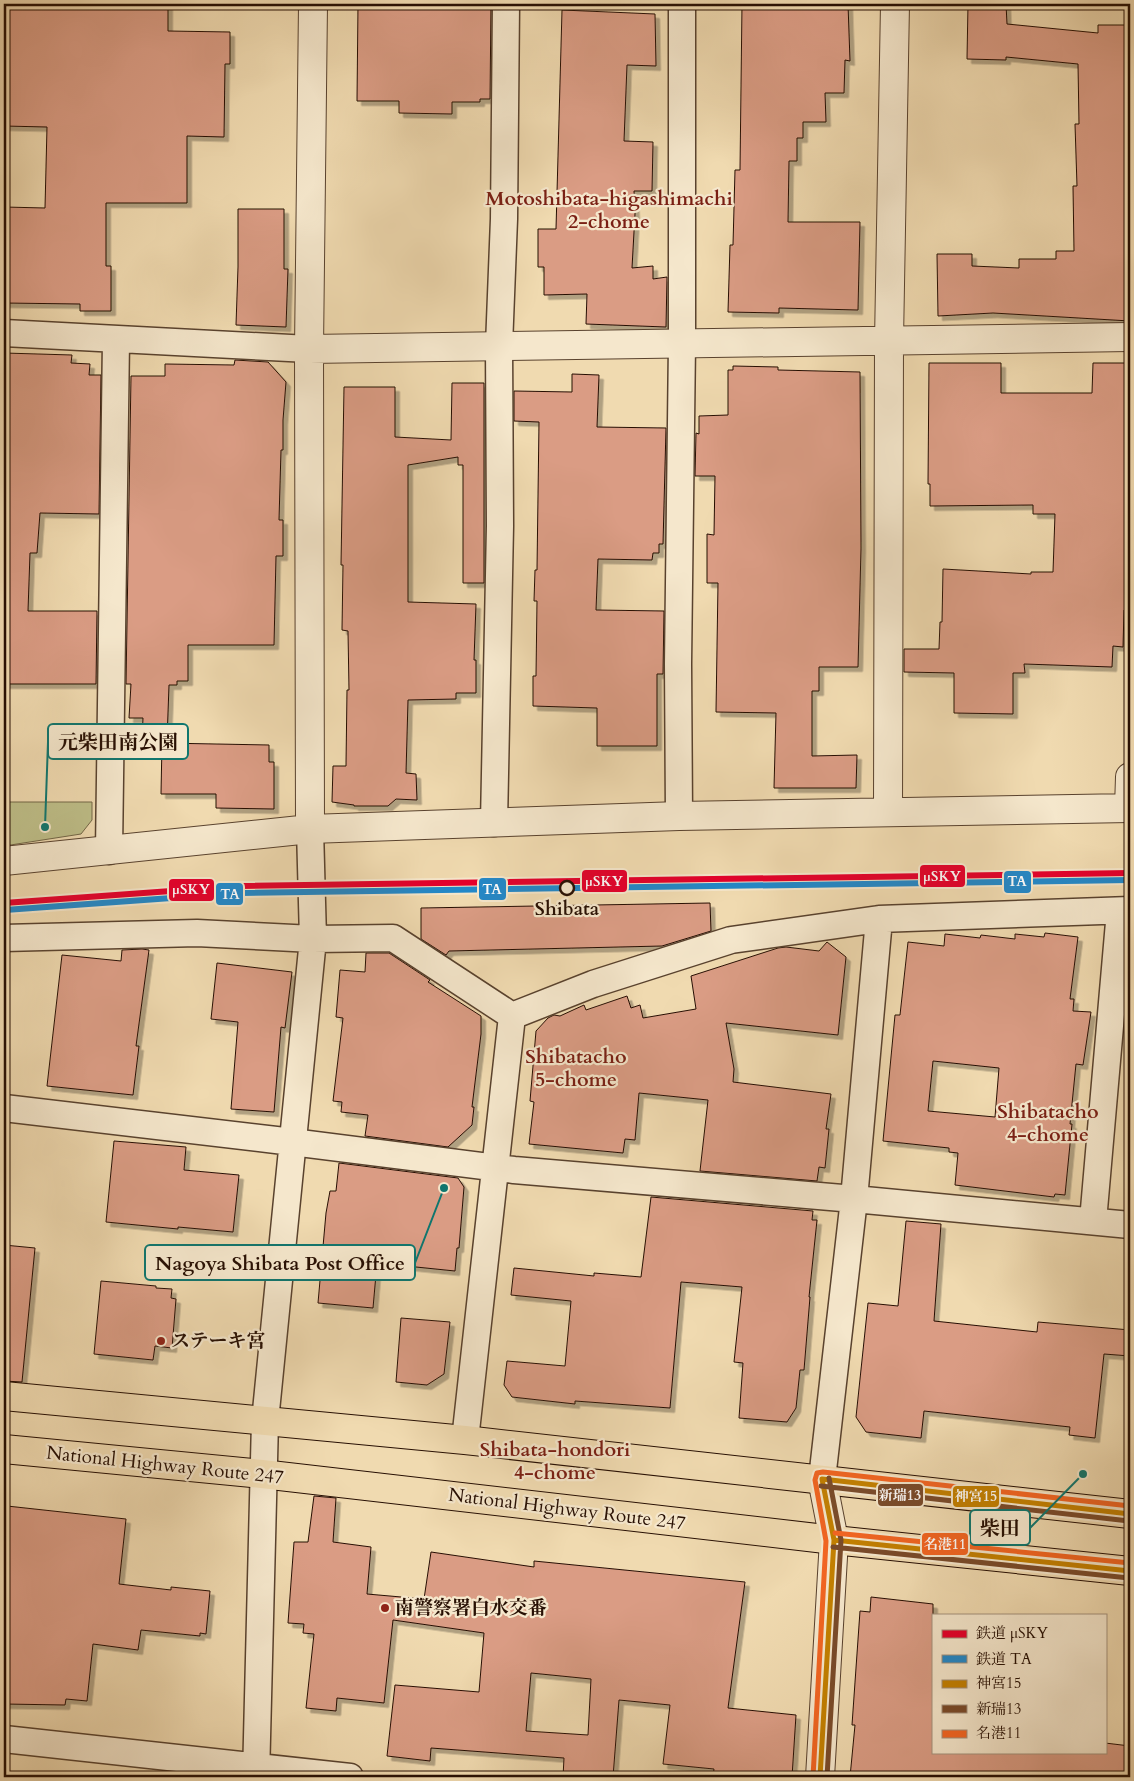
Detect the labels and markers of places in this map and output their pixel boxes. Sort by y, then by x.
callout: 元柴田南公園 [48,724,188,759]
marker: Shibata [559,880,575,896]
place label: Shibata [535,896,600,922]
callout: Nagoya Shibata Post Office [145,1245,415,1280]
place label: ステーキ宮 [171,1328,266,1354]
marker: ステーキ宮 [155,1335,167,1347]
callout: 柴田 [970,1510,1030,1545]
place label: 南警察署白水交番 [395,1595,547,1621]
marker: 南警察署白水交番 [379,1602,391,1614]

